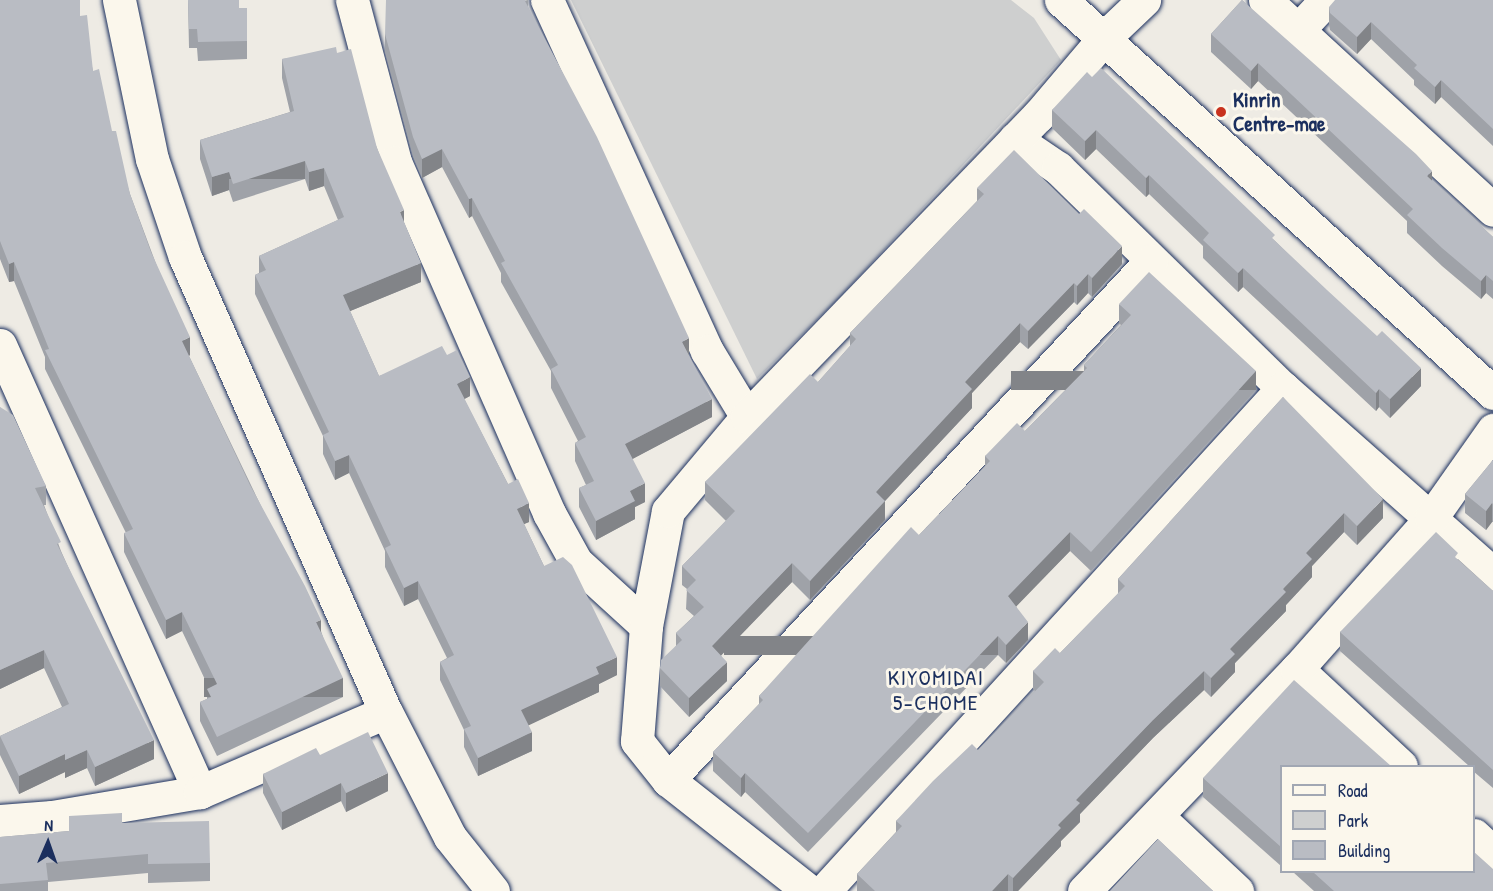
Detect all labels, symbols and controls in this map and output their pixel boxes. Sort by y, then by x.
place label: Kinrin Centre-mae [1233,87,1325,137]
marker: Kinrin Centre-mae [1214,105,1228,119]
district label: KIYOMIDAI 5-CHOME [888,664,984,716]
legend [1280,765,1475,873]
text: Road [1338,778,1368,803]
text: Park [1338,808,1368,833]
north arrow [18,813,78,873]
text: N [44,814,53,836]
text: Building [1338,838,1390,863]

